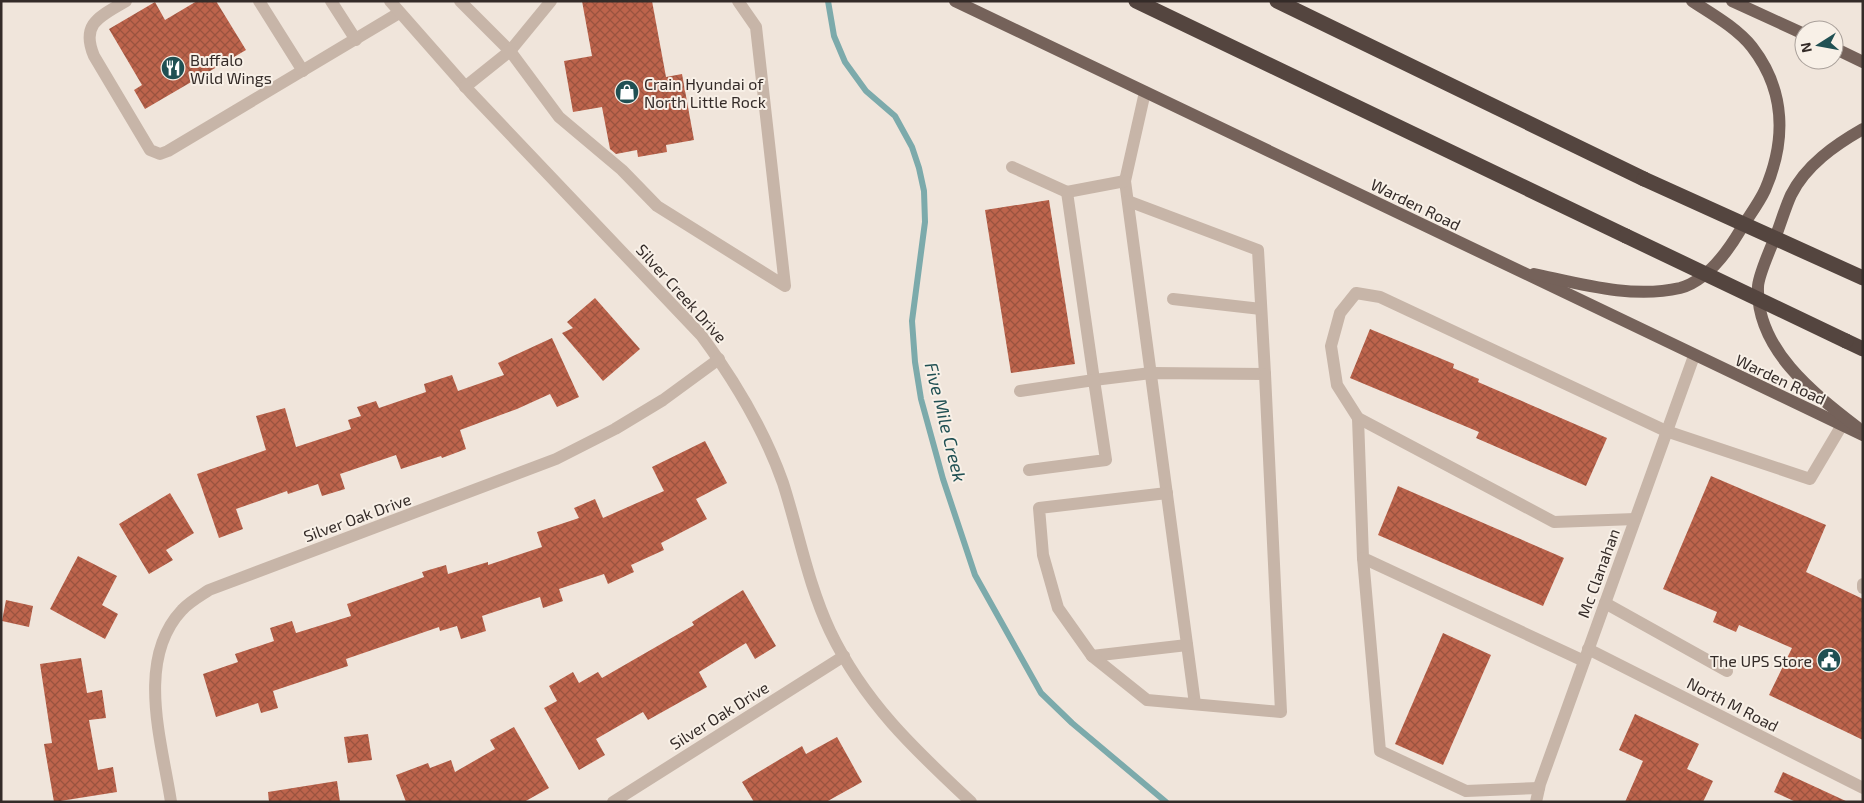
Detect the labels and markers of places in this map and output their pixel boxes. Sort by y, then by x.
place label: Buffalo Wild Wings [190,50,272,87]
restaurant icon: Buffalo Wild Wings [160,55,186,81]
place label: Crain Hyundai of North Little Rock [644,74,766,111]
shop icon: Crain Hyundai of North Little Rock [614,79,640,105]
public building icon: The UPS Store [1816,647,1842,673]
place label: The UPS Store [1710,651,1812,670]

